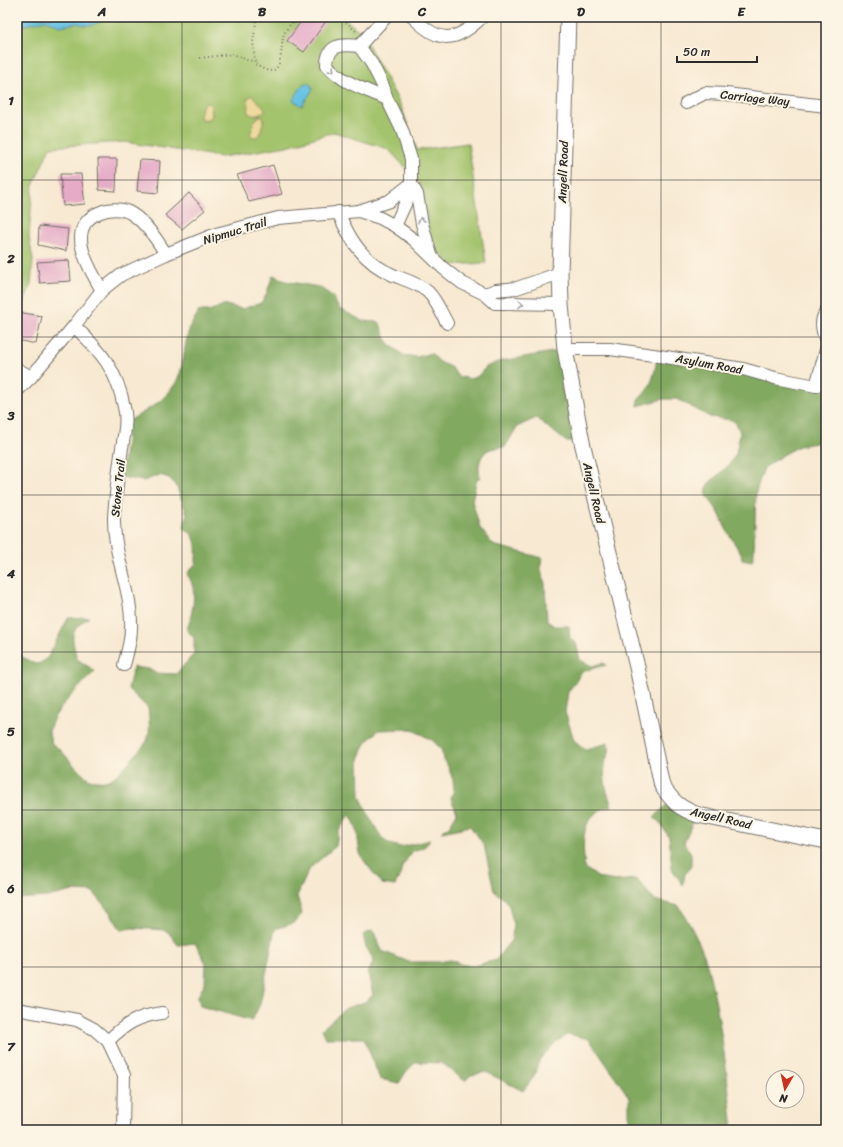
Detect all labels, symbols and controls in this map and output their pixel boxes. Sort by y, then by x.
text: A [97,0,106,23]
text: B [258,0,267,23]
text: C [417,0,427,23]
text: D [577,0,585,23]
text: E [737,0,746,23]
scale bar [677,38,757,64]
text: 50 m [683,41,710,63]
one-way arrow [327,65,335,73]
street label: Carriage Way [719,83,791,113]
text: 1 [8,89,14,112]
street label: Angell Road [551,140,575,204]
street label: Nipmuc Trail [200,211,270,251]
one-way arrow [418,217,426,223]
text: 2 [6,247,15,270]
one-way arrow [518,300,524,309]
street label: Asylum Road [673,347,745,381]
text: 3 [6,404,15,427]
street label: Stone Trail [104,457,132,518]
street label: Angell Road [576,459,612,526]
text: 4 [6,562,16,585]
text: 5 [7,720,15,743]
street label: Angell Road [687,800,754,836]
text: 6 [6,877,15,900]
text: 7 [7,1035,16,1058]
north arrow [765,1069,805,1109]
text: N [778,1088,790,1109]

